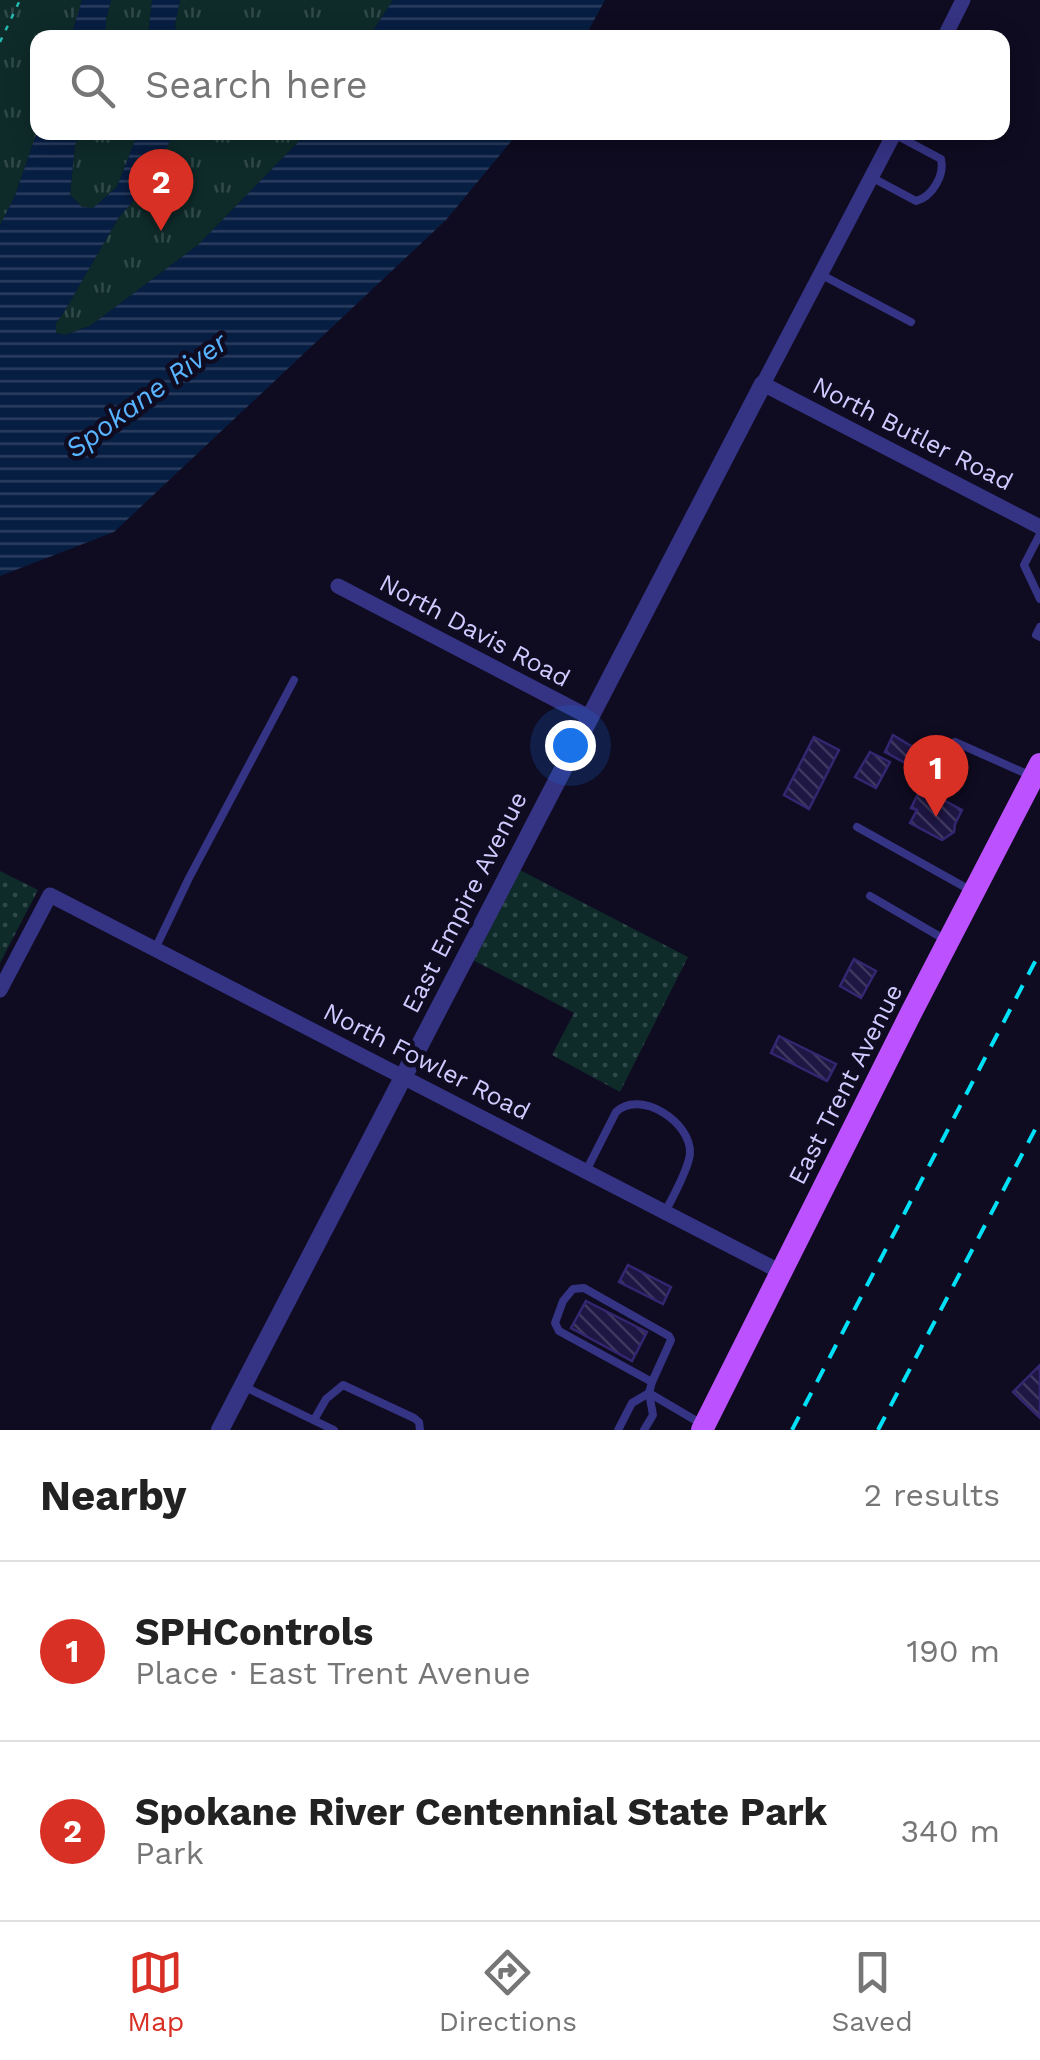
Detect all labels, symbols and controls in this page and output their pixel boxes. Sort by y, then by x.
search box [30,30,1010,140]
icon: search [65,58,120,113]
text: Search here [145,63,368,107]
pin: 2 [128,148,194,231]
water label: Spokane River [59,325,234,465]
street label: North Butler Road [808,370,1018,496]
street label: North Davis Road [375,568,575,693]
your location [545,720,596,771]
pin: 1 [904,734,968,817]
street label: East Empire Avenue [396,787,533,1018]
street label: East Trent Avenue [782,979,909,1189]
street label: North Fowler Road [319,997,535,1126]
text: Nearby [40,1471,187,1520]
text: 2 results [863,1476,1000,1514]
text: SPHControls [135,1610,373,1654]
text: 1 [66,1632,79,1670]
text: 190 m [906,1632,1000,1670]
text: Place · East Trent Avenue [135,1654,531,1692]
text: Spokane River Centennial State Park [135,1790,827,1834]
text: 2 [63,1812,82,1850]
text: 340 m [900,1812,1000,1850]
text: Park [135,1834,204,1872]
tab: Map [127,1945,184,2038]
tab: Directions [439,1945,577,2038]
tab: Saved [831,1945,913,2038]

